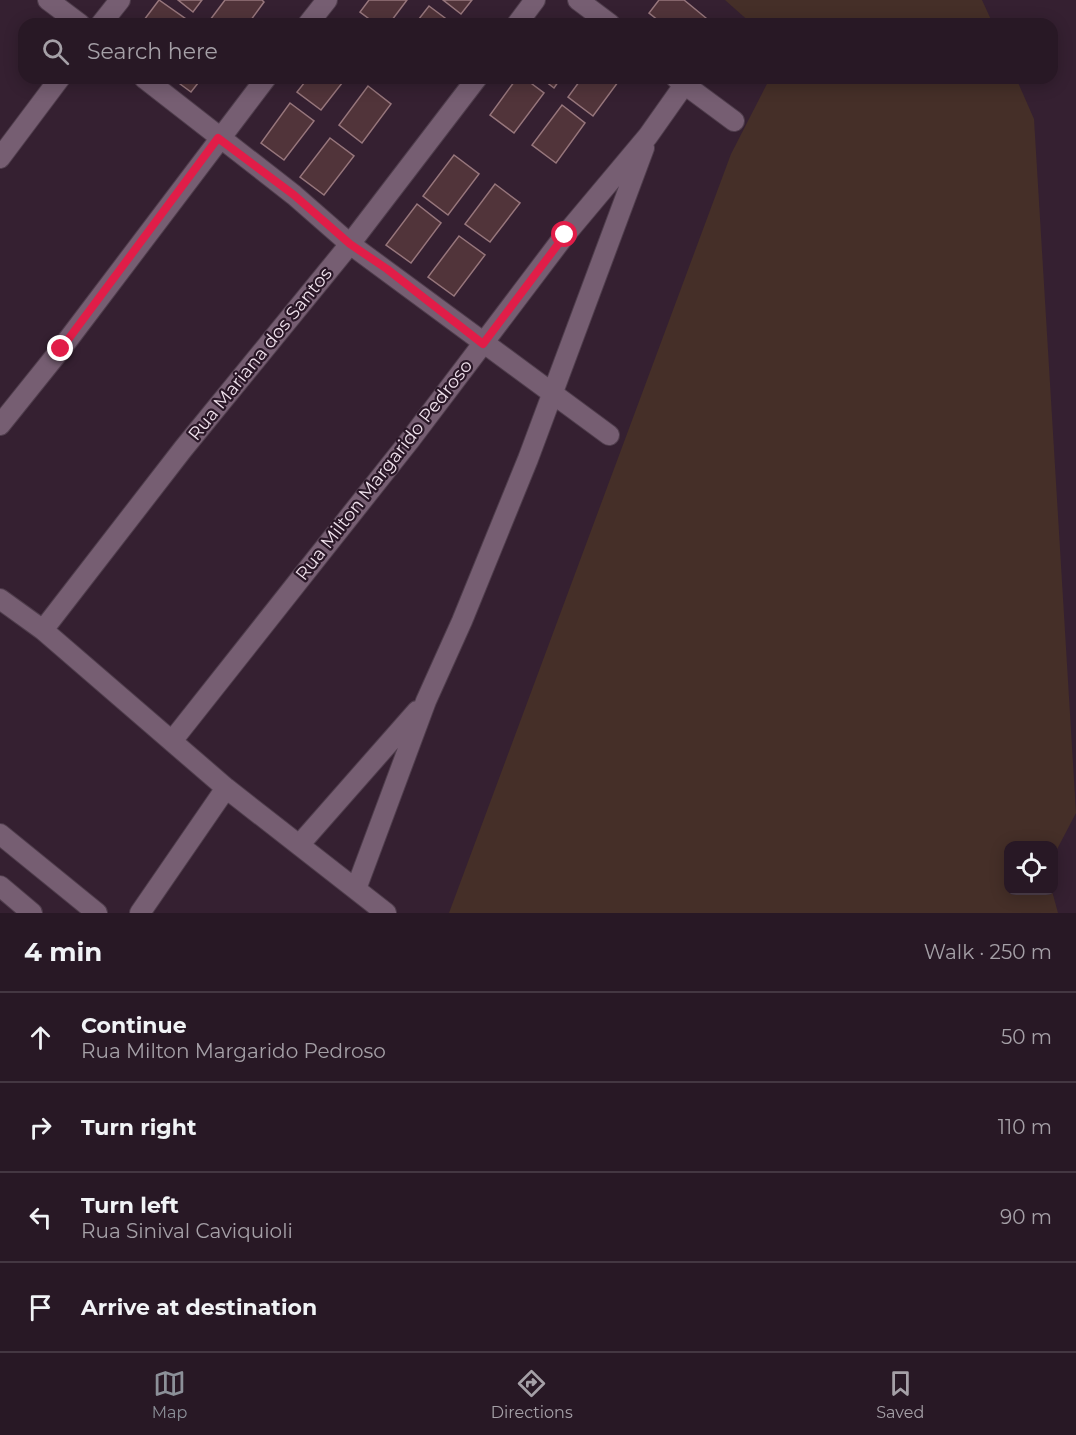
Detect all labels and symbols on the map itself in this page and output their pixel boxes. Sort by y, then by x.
route start [551,221,577,247]
street label: Rua Mariana dos Santos [183,263,337,445]
route end [47,335,73,361]
street label: Rua Milton Margarido Pedroso [291,355,477,585]

